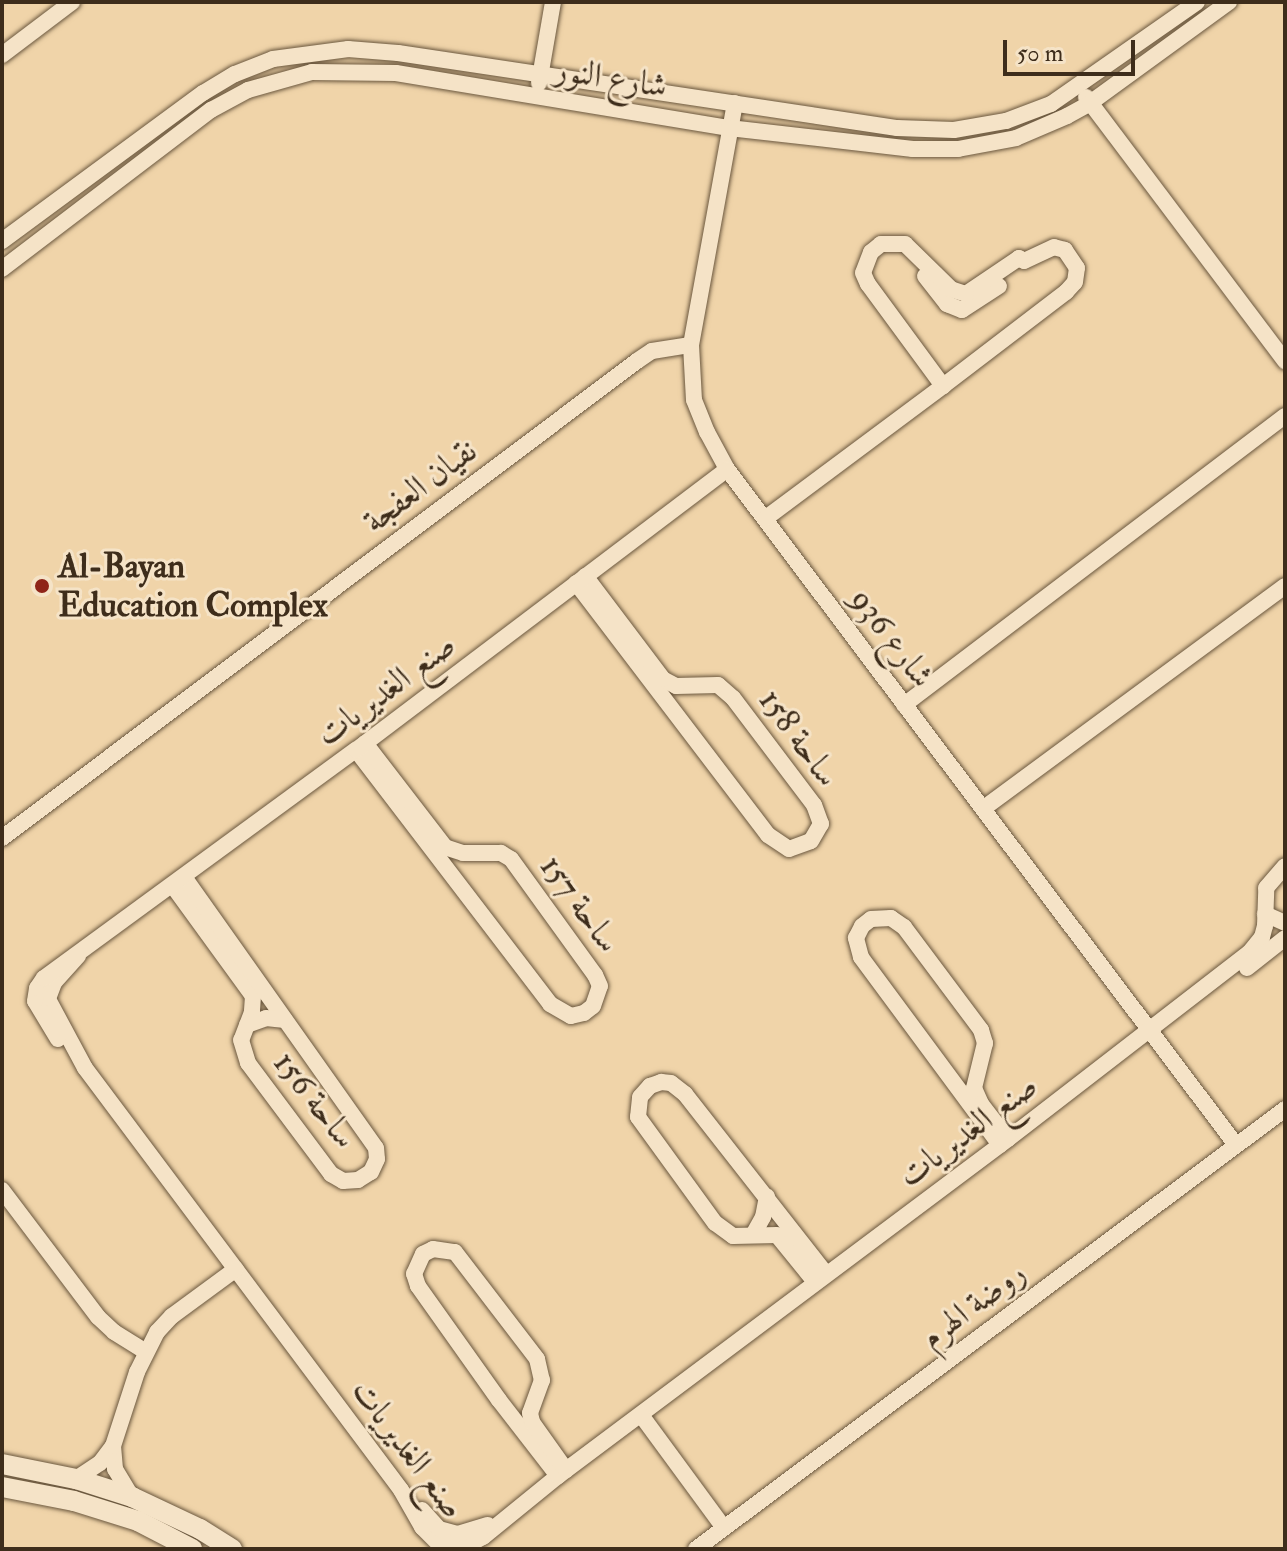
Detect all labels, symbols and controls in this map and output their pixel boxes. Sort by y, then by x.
scale bar [1007,24,1139,74]
text: 50 m [1017,38,1063,69]
street label: شارع النور [552,49,670,107]
street label: نقيان العفجة [355,430,485,542]
place label: Al-Bayan Education Complex [58,546,328,626]
marker: Al-Bayan Education Complex [33,577,51,595]
street label: شارع 936 [841,580,943,696]
street label: صنع الغديريات [308,624,464,756]
street label: ساحة 158 [750,681,848,795]
street label: ساحة 157 [531,847,629,961]
street label: ساحة 156 [265,1043,365,1157]
street label: صنع الغديريات [890,1065,1046,1197]
street label: روضة الهرم [912,1252,1034,1358]
street label: صنع الغديريات [342,1371,474,1527]

